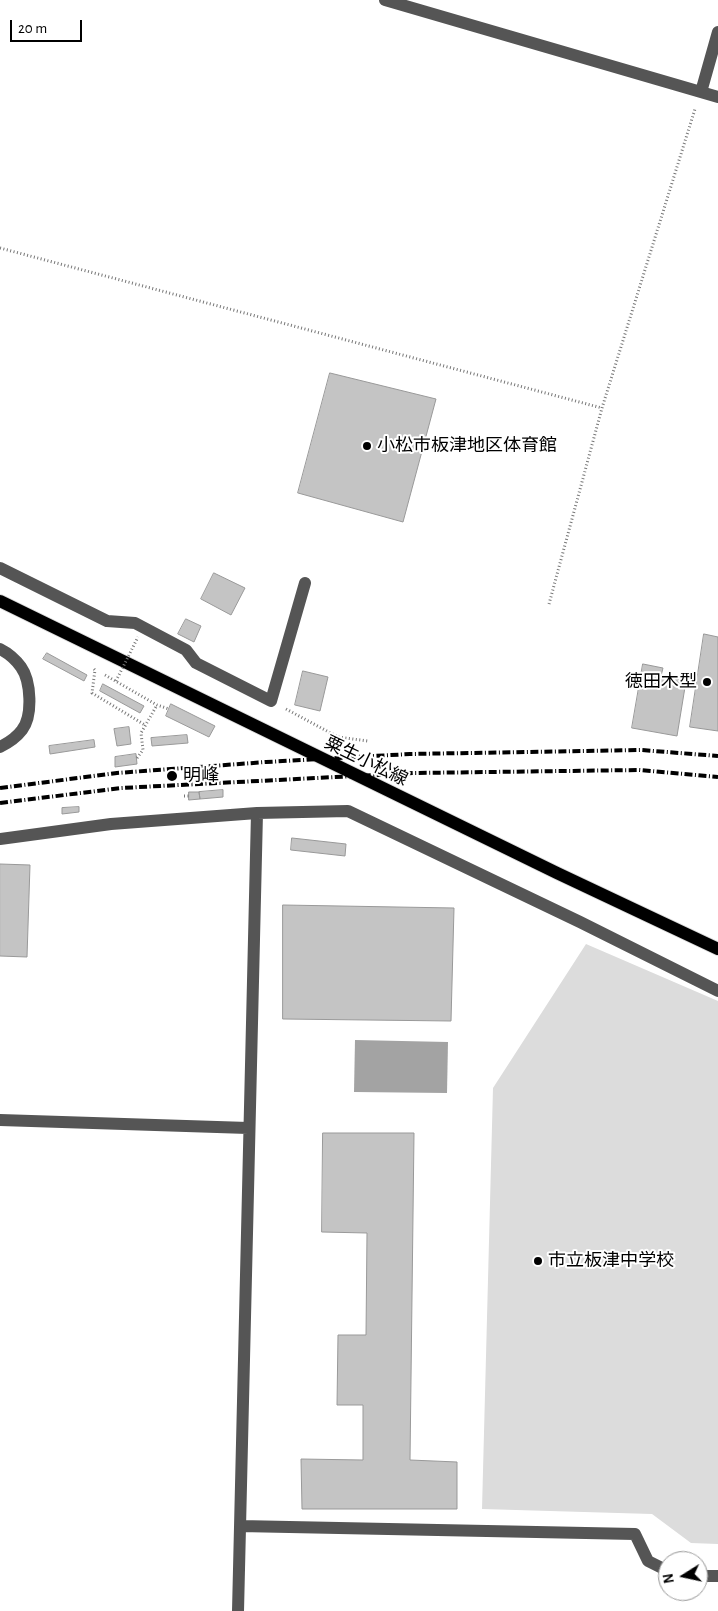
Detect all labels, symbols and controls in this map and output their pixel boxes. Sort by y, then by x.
scale bar [12,10,85,42]
text: 20 m [18,21,47,36]
place label: 小松市板津地区体育館 [377,435,557,457]
marker: 小松市板津地区体育館 [361,440,373,452]
place label: 徳田木型 [625,671,697,693]
marker: 徳田木型 [701,676,713,688]
street label: 粟生小松線 [321,732,411,790]
place label: 明峰 [183,765,219,787]
marker: 明峰 [165,769,179,783]
place label: 市立板津中学校 [548,1250,674,1272]
marker: 市立板津中学校 [532,1255,544,1267]
north arrow [658,1551,708,1601]
text: N [661,1572,677,1584]

